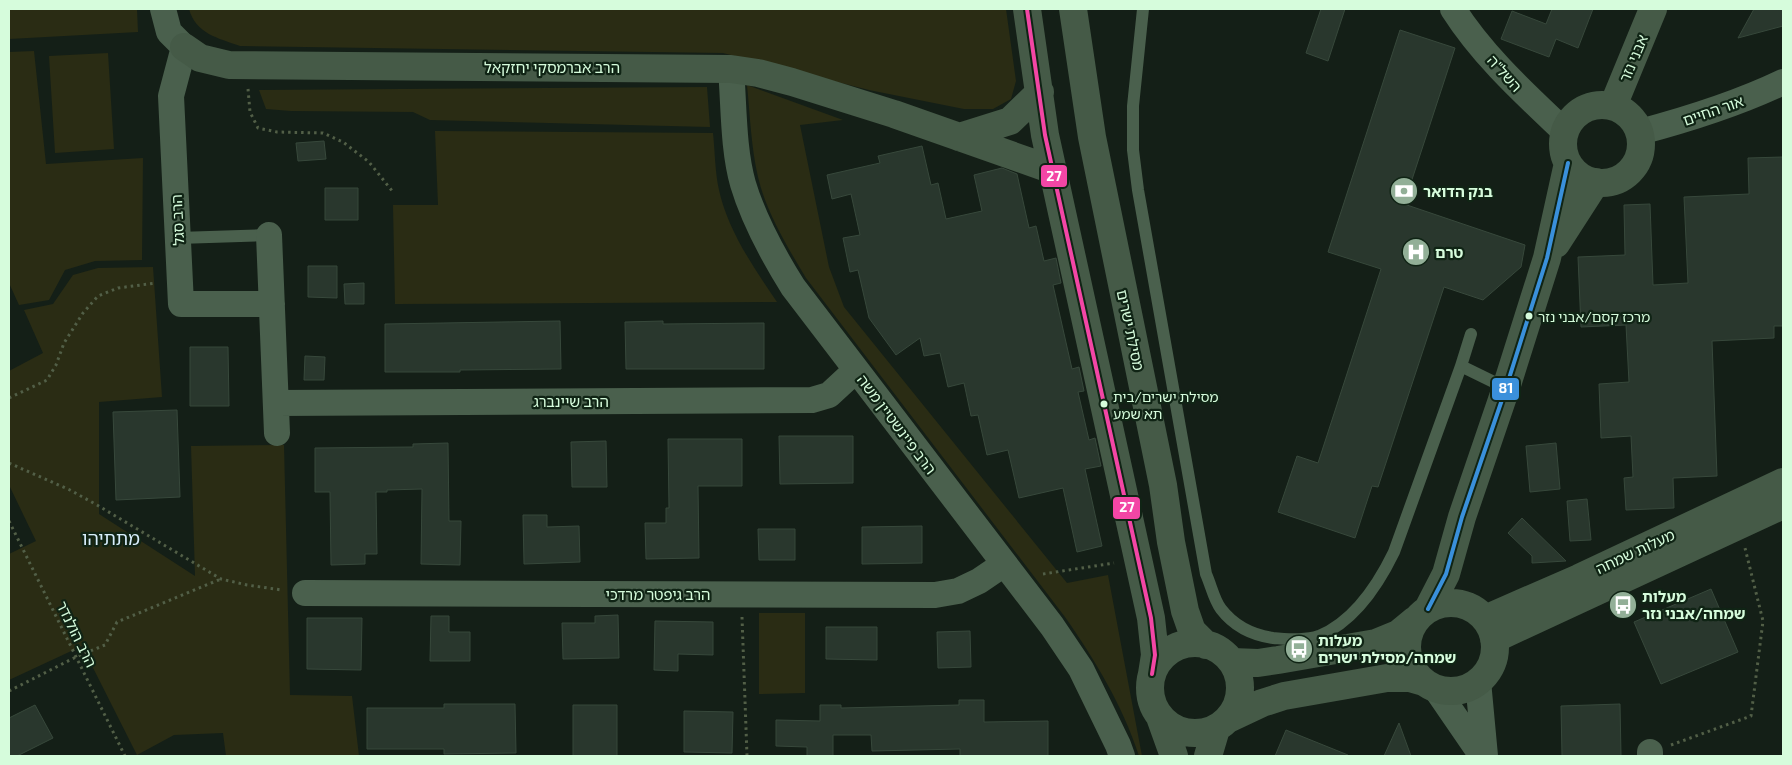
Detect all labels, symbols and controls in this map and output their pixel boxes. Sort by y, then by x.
street label: אבני נזר [1615,32,1651,84]
street label: השל"ה [1484,51,1526,95]
street label: הרב אברמסקי יחזקאל [484,58,620,76]
street label: אור החיים [1680,91,1746,129]
line badge: 27 [1040,164,1068,188]
text: 27 [1046,167,1062,184]
bank icon: בנק הדואר [1389,176,1419,206]
place label: בנק הדואר [1423,182,1493,200]
street label: הרב סגל [167,194,187,246]
hospital icon: טרם [1401,237,1431,267]
place label: טרם [1435,243,1464,261]
street label: מסילת ישרים [1114,288,1148,372]
place label: מרכז קסם/אבני נזר [1538,308,1650,325]
marker: מרכז קסם/אבני נזר [1524,311,1534,321]
street label: הרב פיינשטיין משה [854,371,940,477]
line badge: 81 [1491,377,1520,401]
text: 81 [1499,379,1513,396]
place label: מסילת ישרים/בית תא שמע [1113,388,1219,422]
street label: הרב שיינברג [533,392,609,410]
marker: מסילת ישרים/בית תא שמע [1099,399,1109,409]
line badge: 27 [1112,496,1141,520]
text: 27 [1119,498,1135,515]
street label: מעלות שמחה [1593,525,1677,577]
district label: מתתיהו [82,527,140,549]
street label: הרב גיפטר מרדכי [606,585,710,603]
place label: מעלות שמחה/אבני נזר [1642,587,1746,622]
bus stop icon: מעלות שמחה/אבני נזר [1608,590,1638,620]
street label: הרב הולנדר [53,598,101,670]
place label: מעלות שמחה/מסילת ישרים [1318,631,1456,666]
bus stop icon: מעלות שמחה/מסילת ישרים [1284,634,1314,664]

